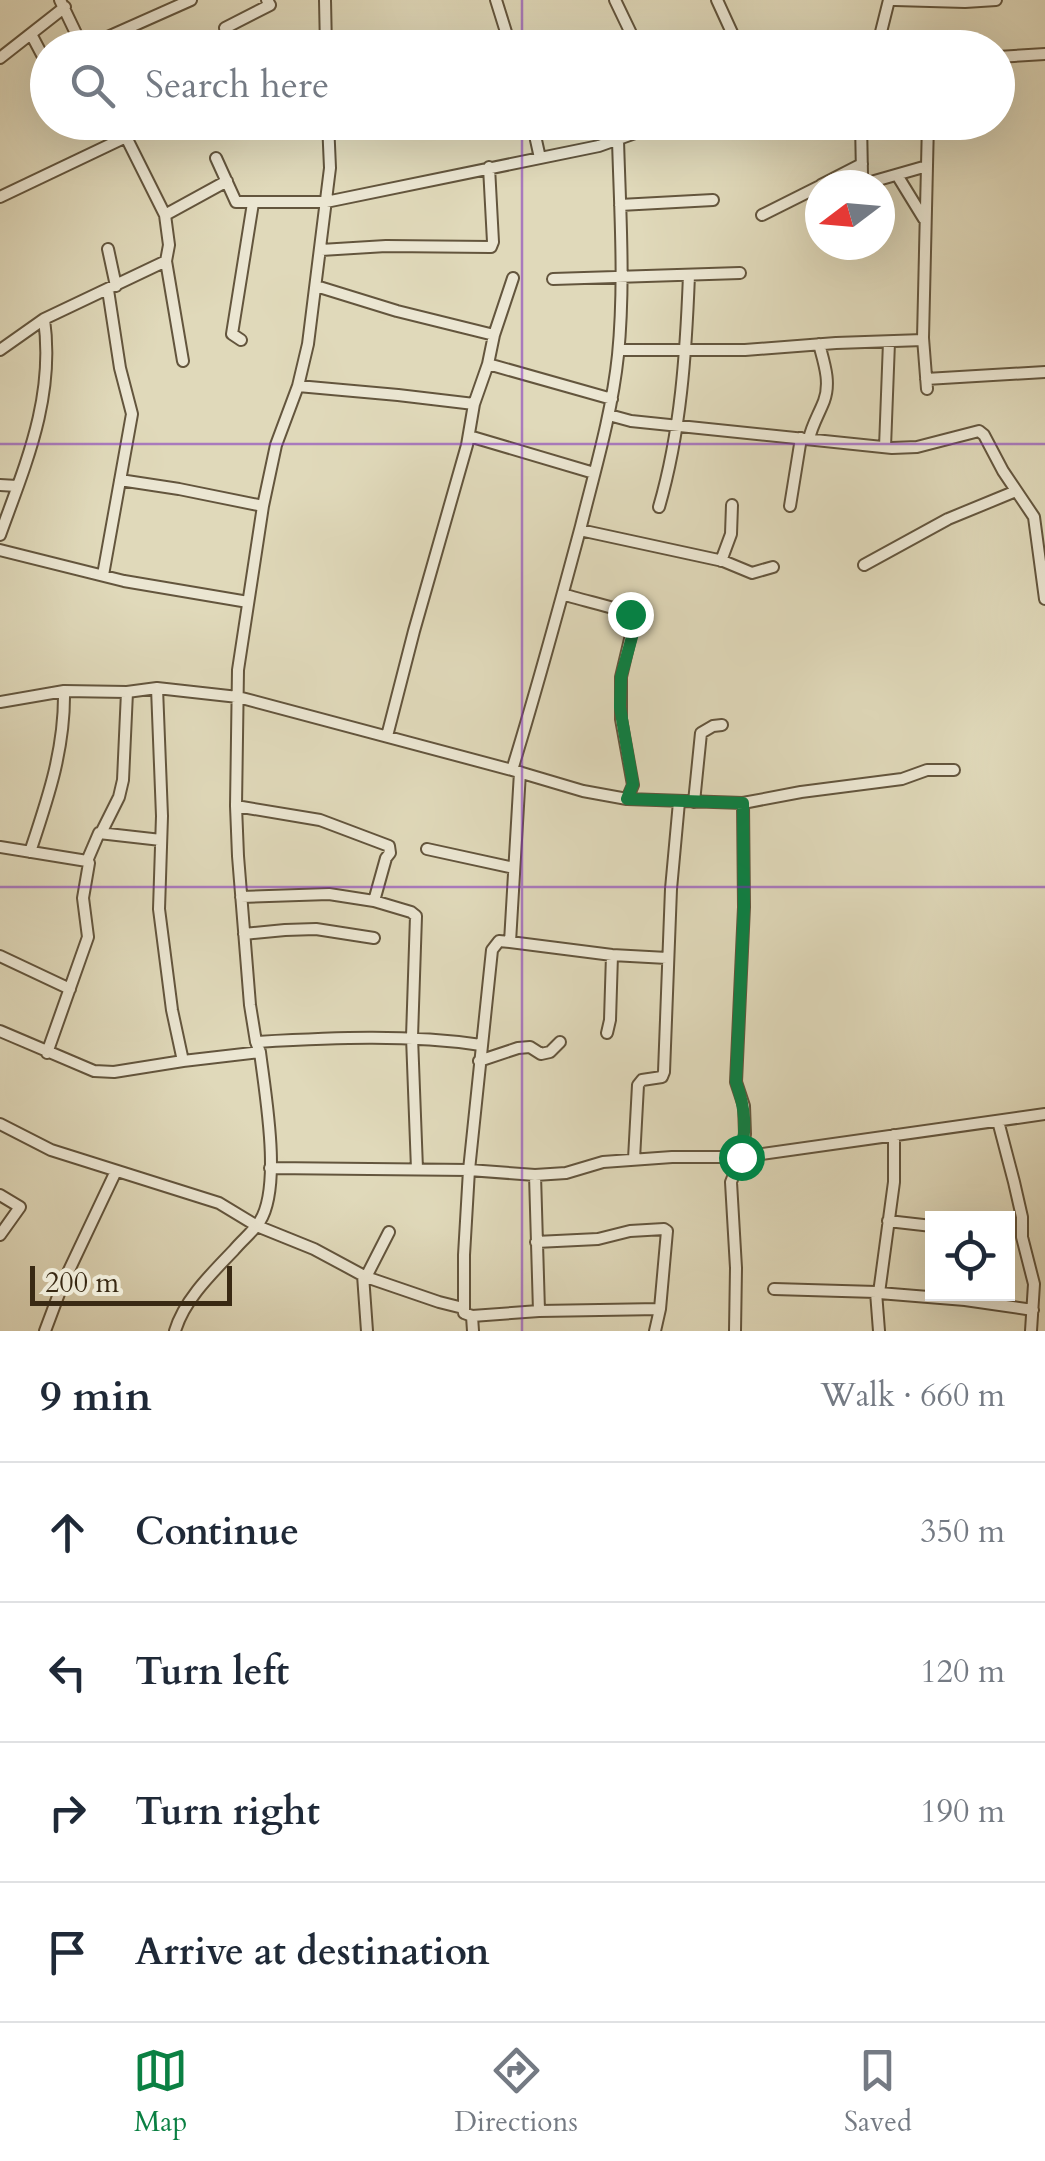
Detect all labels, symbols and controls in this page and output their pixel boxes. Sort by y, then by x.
search box [30,30,1015,140]
icon: search [65,58,120,113]
text: Search here [145,59,329,111]
north arrow [805,170,895,260]
route end [608,592,654,638]
route start [719,1135,765,1181]
map controls [925,1211,1015,1301]
button: locate [925,1211,1015,1301]
scale bar [30,1261,232,1306]
text: 200 m [45,1264,119,1302]
text: 9 min [40,1368,152,1425]
text: Walk · 660 m [820,1374,1005,1418]
icon: ahead [40,1505,95,1560]
text: Continue [135,1506,299,1558]
text: 350 m [920,1510,1005,1554]
icon: left [40,1645,95,1700]
text: Turn left [135,1646,289,1698]
text: 120 m [920,1650,1005,1694]
icon: right [40,1785,95,1840]
text: Turn right [135,1786,320,1838]
text: 190 m [920,1790,1005,1834]
icon: arrive [40,1925,95,1980]
text: Arrive at destination [135,1926,490,1978]
tab: Map [133,2043,188,2141]
tab: Directions [454,2043,578,2141]
tab: Saved [844,2043,912,2141]

